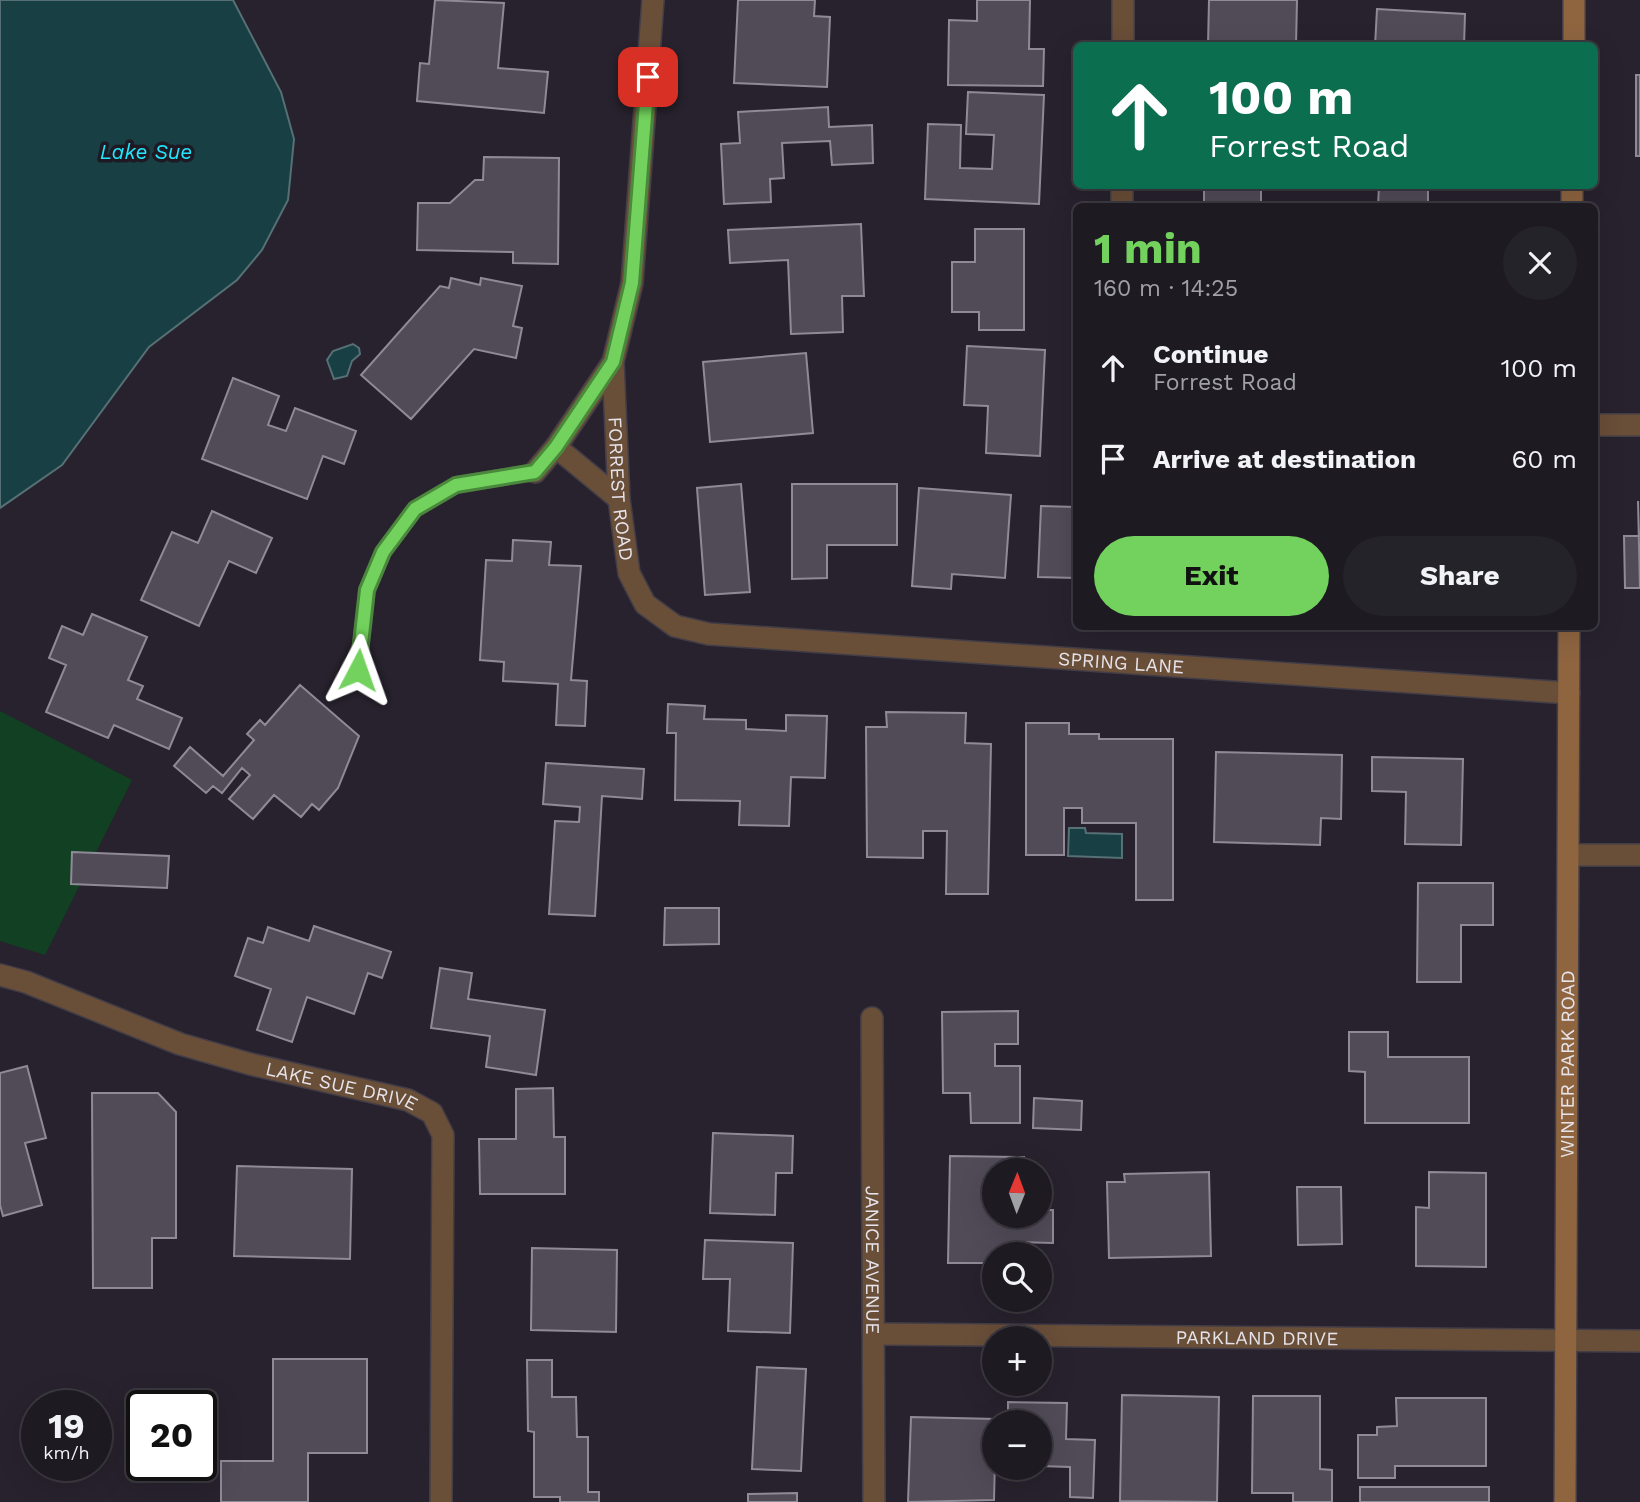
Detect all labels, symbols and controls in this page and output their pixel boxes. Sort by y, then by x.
pin [618,47,678,107]
icon: arrive [629,58,667,96]
text: 100 m [1209,68,1353,126]
icon: ahead [1094,70,1185,161]
text: Forrest Road [1209,127,1409,165]
water label: Lake Sue [100,139,192,164]
text: 1 min [1094,224,1202,273]
button: close [1503,226,1577,300]
text: 160 m · 14:25 [1094,275,1238,302]
text: Continue [1153,339,1269,369]
icon: ahead [1094,349,1132,387]
text: 100 m [1501,353,1577,383]
text: Forrest Road [1153,369,1297,396]
street label: FORREST ROAD [603,416,638,562]
icon: arrive [1094,440,1132,478]
text: Arrive at destination [1153,444,1416,474]
text: 60 m [1511,444,1577,474]
button: Exit [1094,536,1329,616]
button: Share [1343,536,1577,616]
position arrow [321,633,395,707]
street label: SPRING LANE [1057,647,1185,679]
street label: WINTER PARK ROAD [1556,970,1579,1158]
street label: LAKE SUE DRIVE [263,1057,422,1115]
north arrow [982,1158,1052,1228]
map controls [982,1158,1052,1480]
street label: JANICE AVENUE [861,1186,884,1334]
button: search [982,1242,1052,1312]
button: + [982,1326,1052,1396]
street label: PARKLAND DRIVE [1175,1326,1338,1350]
speed limit sign: 20 [126,1390,217,1481]
text: 19 [48,1405,85,1447]
button: − [982,1410,1052,1480]
text: km/h [43,1442,90,1463]

